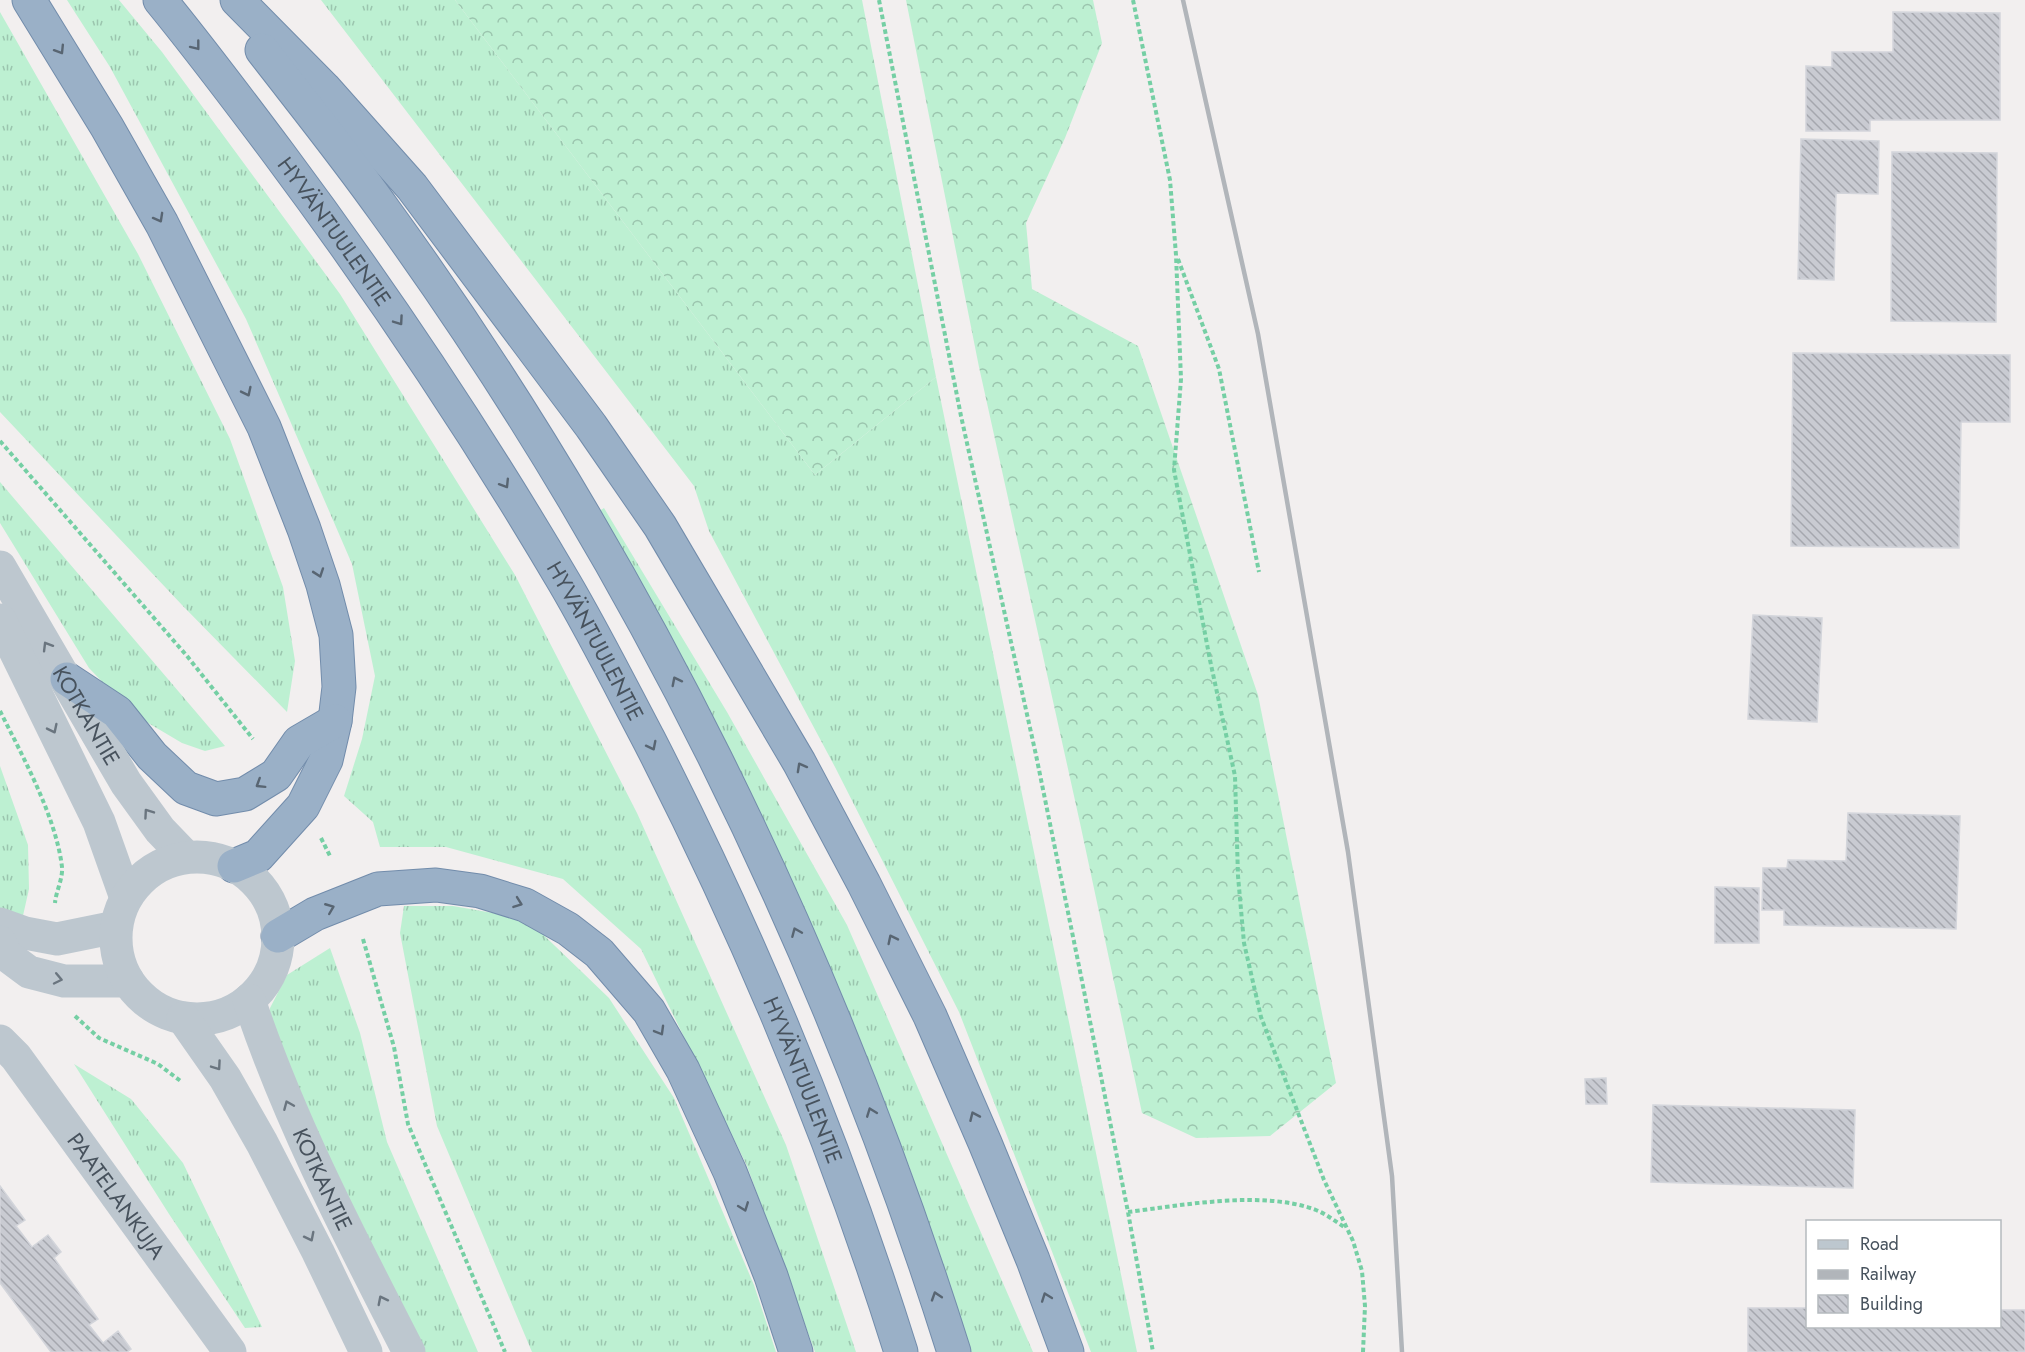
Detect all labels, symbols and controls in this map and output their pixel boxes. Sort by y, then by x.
one-way arrow [188,39,199,50]
one-way arrow [52,44,64,54]
street label: HYVÄNTUULENTIE [270,150,399,313]
one-way arrow [151,212,163,222]
one-way arrow [392,314,403,325]
one-way arrow [240,385,251,396]
one-way arrow [498,478,510,488]
street label: HYVÄNTUULENTIE [539,555,652,726]
one-way arrow [311,567,324,578]
one-way arrow [43,642,55,652]
street label: KOTKANTIE [45,660,128,771]
one-way arrow [672,676,683,687]
one-way arrow [46,722,58,733]
one-way arrow [644,740,656,751]
one-way arrow [797,762,808,773]
one-way arrow [256,777,267,788]
one-way arrow [144,808,155,819]
one-way arrow [512,896,523,909]
one-way arrow [323,903,334,915]
one-way arrow [792,928,804,939]
one-way arrow [887,935,899,946]
one-way arrow [53,972,63,985]
street label: HYVÄNTUULENTIE [755,992,851,1168]
one-way arrow [653,1025,665,1035]
one-way arrow [210,1059,221,1070]
one-way arrow [284,1101,296,1112]
one-way arrow [865,1108,878,1118]
one-way arrow [969,1112,981,1123]
street label: KOTKANTIE [285,1123,361,1236]
street label: PAATELANKUJA [60,1126,174,1266]
one-way arrow [737,1201,749,1212]
legend [1806,1220,2001,1328]
one-way arrow [303,1230,314,1241]
text: Road [1860,1231,1899,1257]
text: Railway [1860,1261,1916,1287]
one-way arrow [931,1291,943,1302]
text: Building [1860,1291,1923,1317]
one-way arrow [1041,1292,1054,1303]
one-way arrow [378,1296,389,1306]

